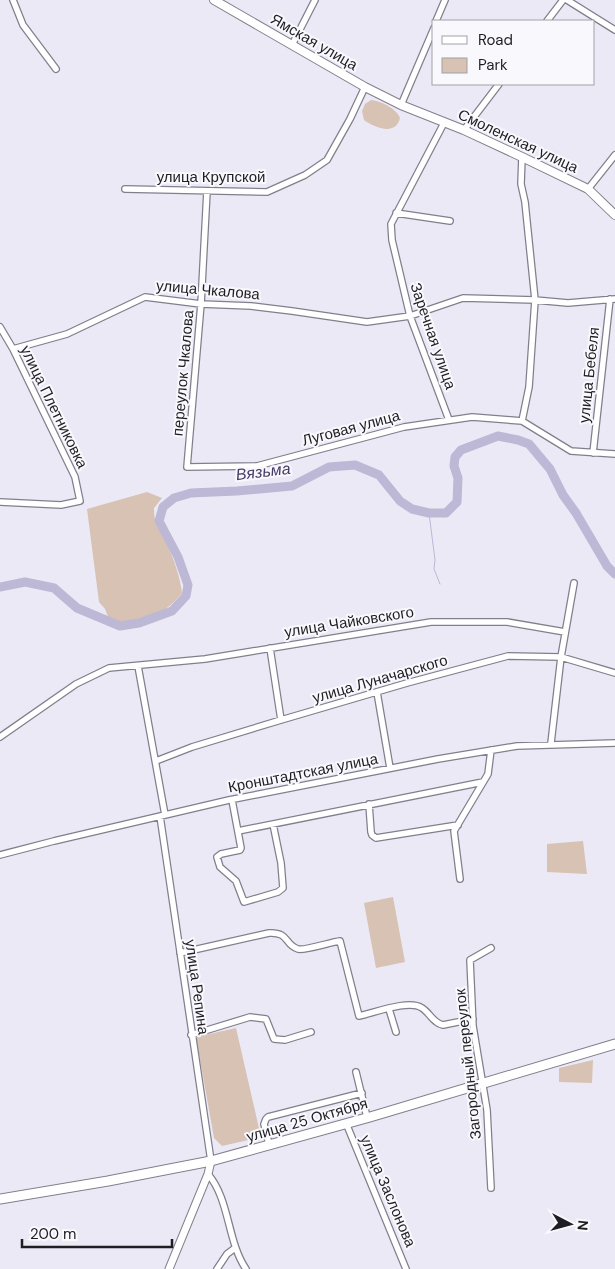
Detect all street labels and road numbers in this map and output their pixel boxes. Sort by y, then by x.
street label: Ямская улица [267,9,362,75]
street label: Смоленская улица [455,104,582,178]
street label: улица Крупской [157,167,265,187]
street label: улица Чкалова [155,276,261,305]
street label: Заречная улица [405,280,461,393]
street label: переулок Чкалова [168,308,199,437]
street label: улица Бебеля [574,326,604,424]
street label: улица Плетниковка [16,342,93,472]
street label: Луговая улица [300,405,403,451]
street label: улица Чайковского [283,602,415,642]
street label: улица Луначарского [310,650,450,708]
street label: Кронштадтская улица [226,749,380,797]
street label: улица Репина [180,938,214,1037]
street label: Загородный переулок [450,987,486,1140]
street label: улица 25 Октября [244,1093,370,1147]
street label: улица Заслонова [355,1132,421,1251]

